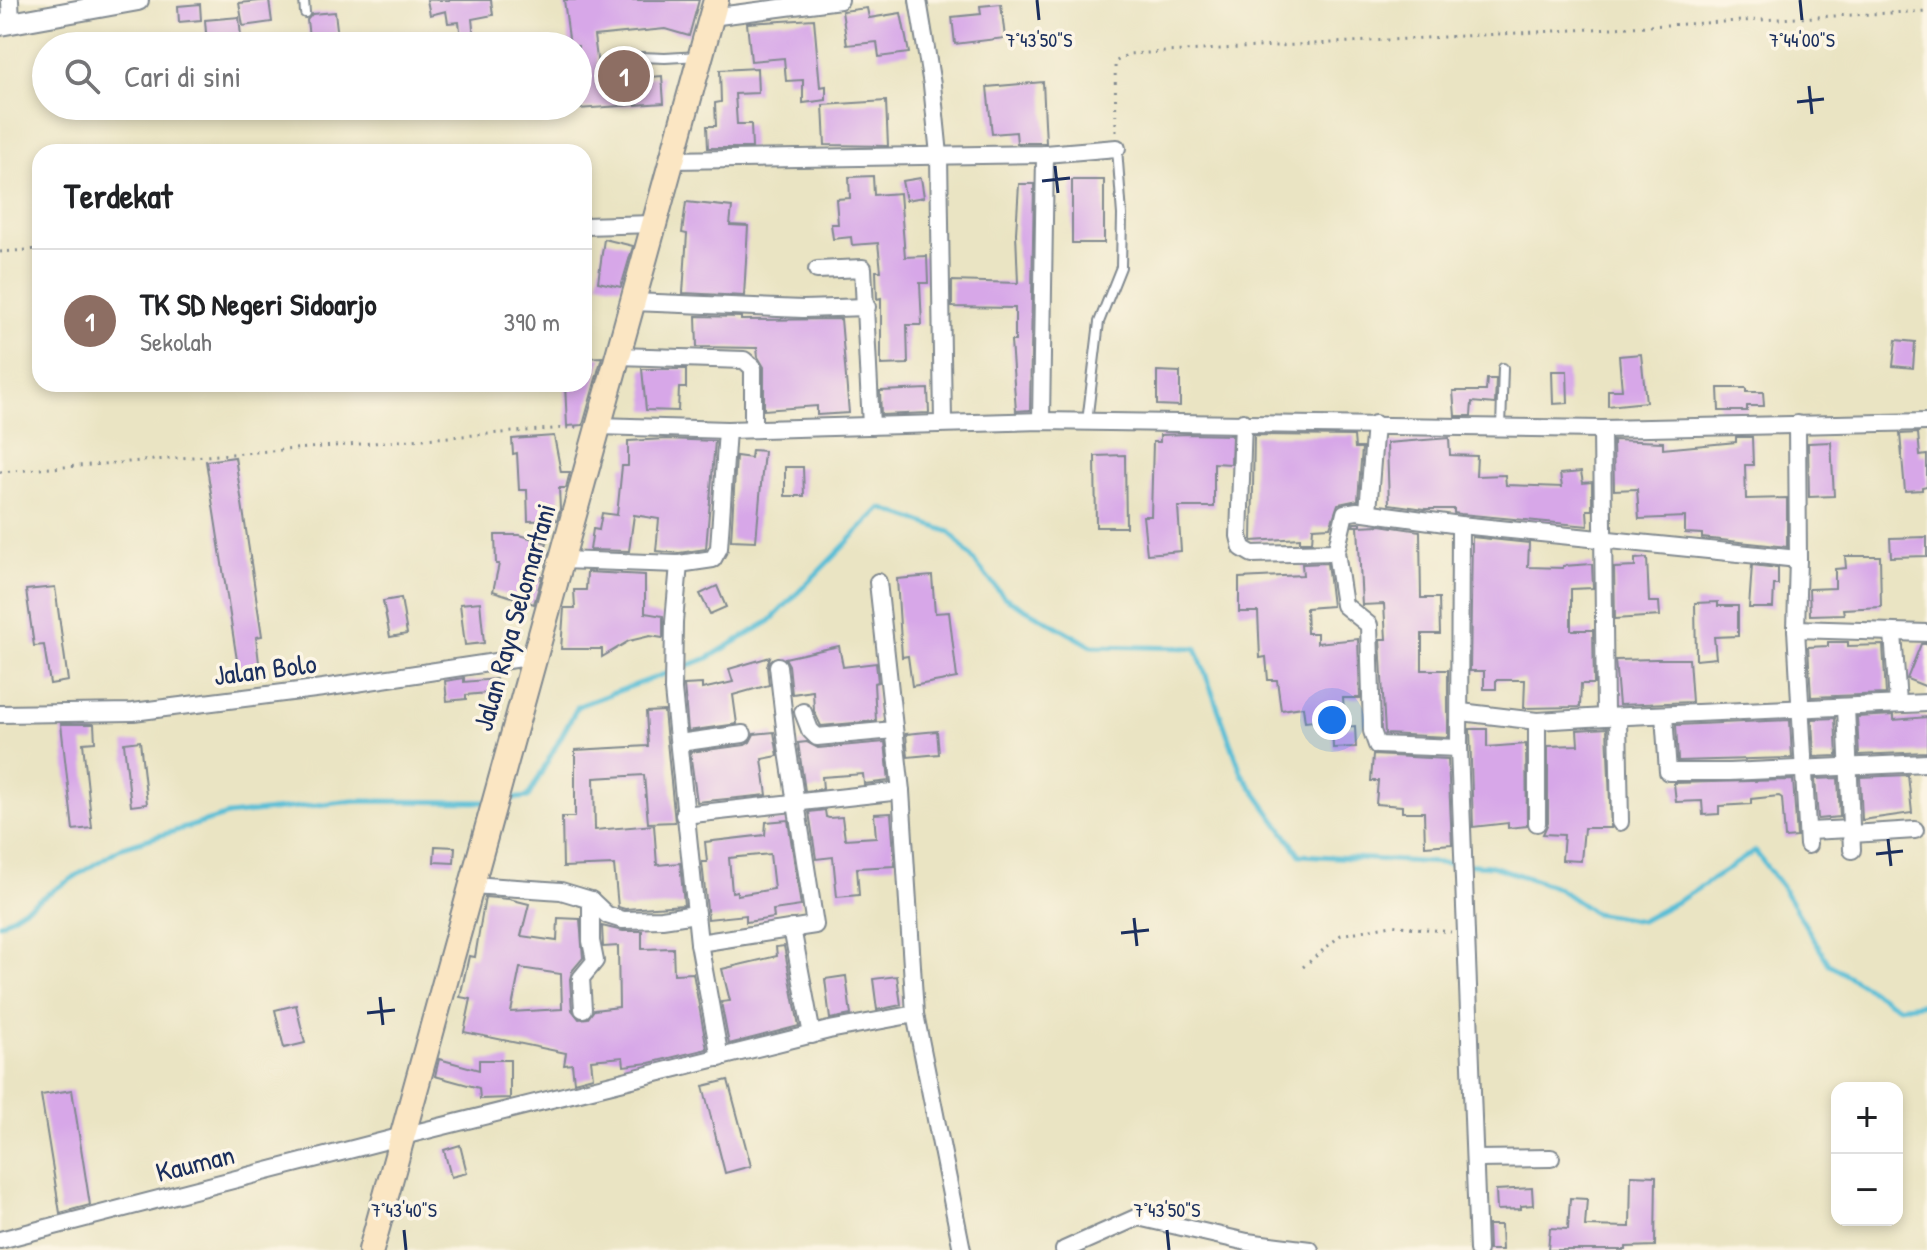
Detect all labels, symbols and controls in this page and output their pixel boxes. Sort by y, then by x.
text: 7°43'50"S [1006,26,1072,53]
text: 7°44'00"S [1769,26,1835,53]
search box [32,32,592,120]
pin: 1 [598,46,650,106]
icon: search [60,54,104,98]
text: Cari di sini [124,56,241,96]
text: Terdekat [64,173,172,219]
text: TK SD Negeri Sidoarjo [140,284,377,324]
text: 1 [85,304,95,339]
text: 390 m [504,304,560,339]
text: Sekolah [140,324,212,359]
street label: Jalan Raya Selomartani [463,499,565,735]
street label: Jalan Bolo [212,644,318,694]
your location [1312,700,1352,740]
map controls [1831,1082,1903,1226]
button: + [1831,1082,1903,1154]
street label: Kauman [152,1135,238,1191]
button: − [1831,1154,1903,1226]
text: 7°43'40"S [371,1196,437,1223]
text: 7°43'50"S [1134,1196,1200,1223]

